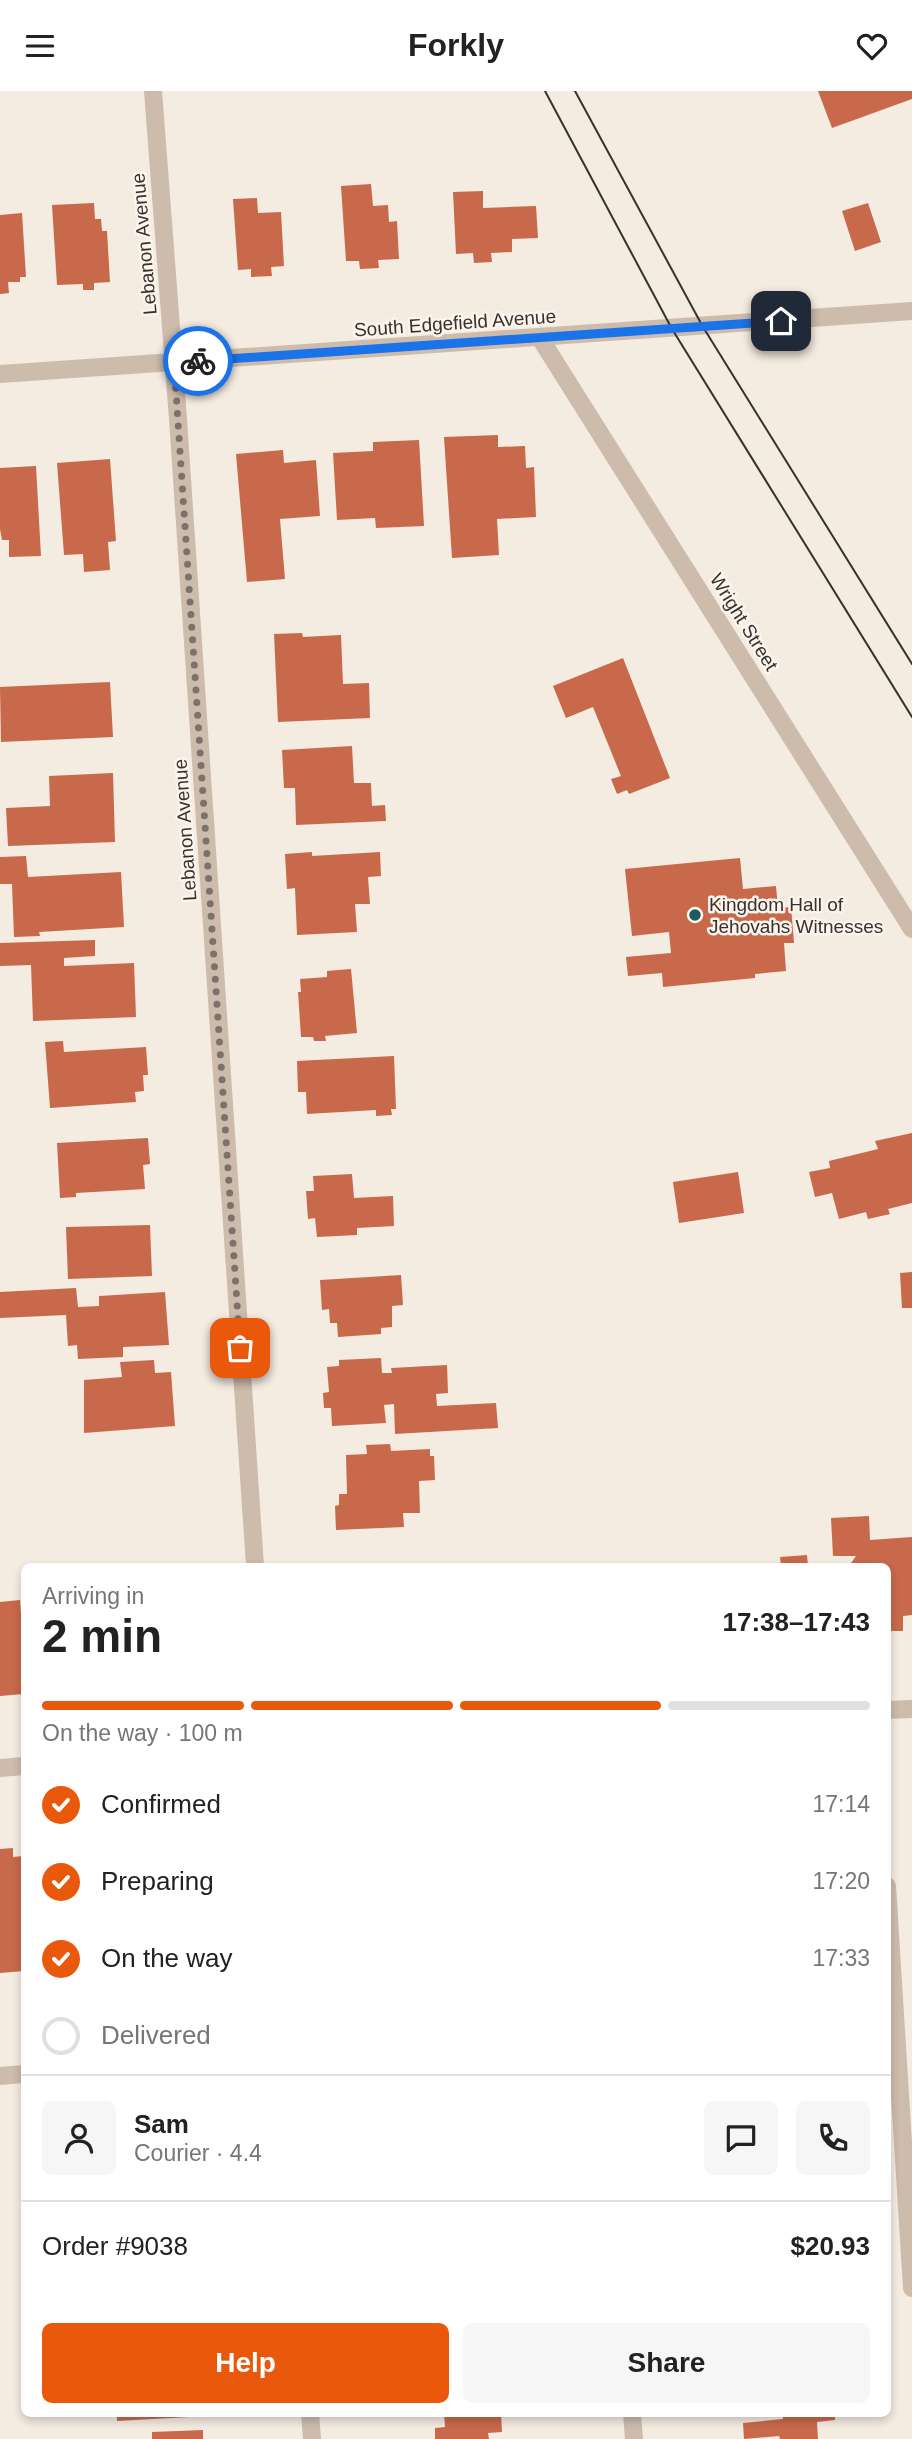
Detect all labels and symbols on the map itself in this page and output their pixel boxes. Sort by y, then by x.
street label: Lebanon Avenue [127,172,161,316]
pin [751,291,811,351]
street label: South Edgefield Avenue [353,305,557,341]
courier [163,326,233,396]
street label: Wright Street [706,570,783,675]
street label: Lebanon Avenue [170,758,200,902]
place label: Kingdom Hall of Jehovahs Witnesses [709,894,883,937]
marker: Kingdom Hall of Jehovahs Witnesses [687,907,703,923]
pin [210,1318,270,1378]

